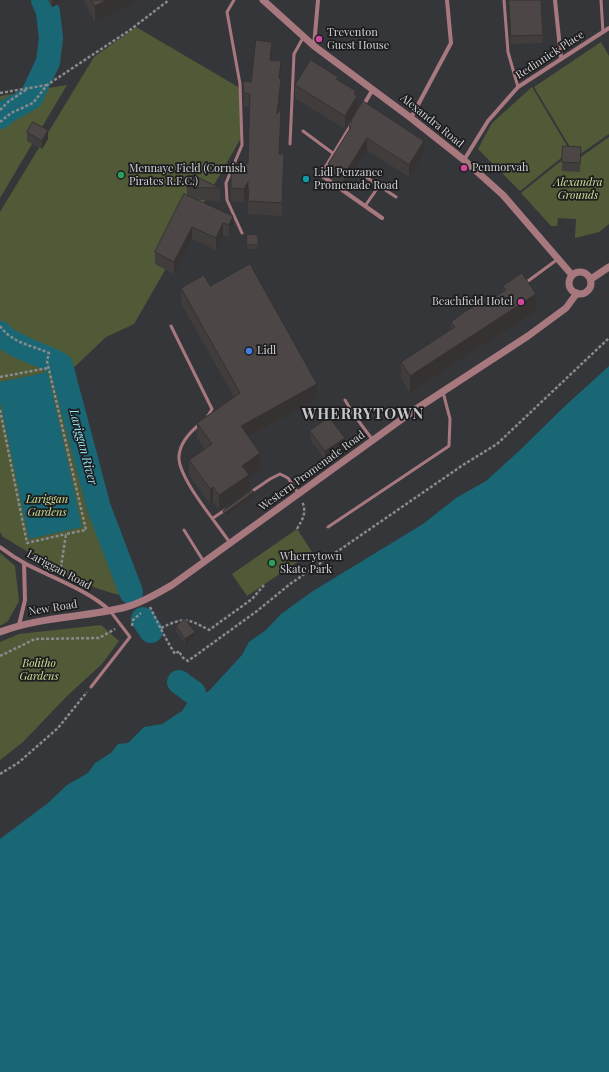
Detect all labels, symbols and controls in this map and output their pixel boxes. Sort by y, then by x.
place label: Treventon Guest House [327,26,389,52]
street label: Redinnick Place [513,28,587,82]
marker: Treventon Guest House [314,34,324,44]
street label: Alexandra Road [398,91,466,151]
place label: Penmorvah [472,161,528,175]
place label: Mennaye Field (Cornish Pirates R.F.C.) [129,162,246,188]
marker: Penmorvah [459,163,469,173]
place label: Lidl Penzance Promenade Road [314,166,398,192]
marker: Mennaye Field (Cornish Pirates R.F.C.) [116,170,126,180]
marker: Lidl Penzance Promenade Road [301,174,311,184]
park label: Alexandra Grounds [554,176,602,202]
place label: Beachfield Hotel [432,295,513,309]
marker: Beachfield Hotel [516,297,526,307]
place label: Lidl [257,344,276,358]
marker: Lidl [244,346,254,356]
district label: WHERRYTOWN [302,405,424,423]
water label: Lariggan River [66,408,100,486]
street label: Western Promenade Road [257,428,367,514]
park label: Lariggan Gardens [26,493,68,519]
street label: Lariggan Road [24,547,94,593]
place label: Wherrytown Skate Park [280,550,342,576]
marker: Wherrytown Skate Park [267,558,277,568]
street label: New Road [28,598,78,618]
park label: Bolitho Gardens [19,657,59,683]

